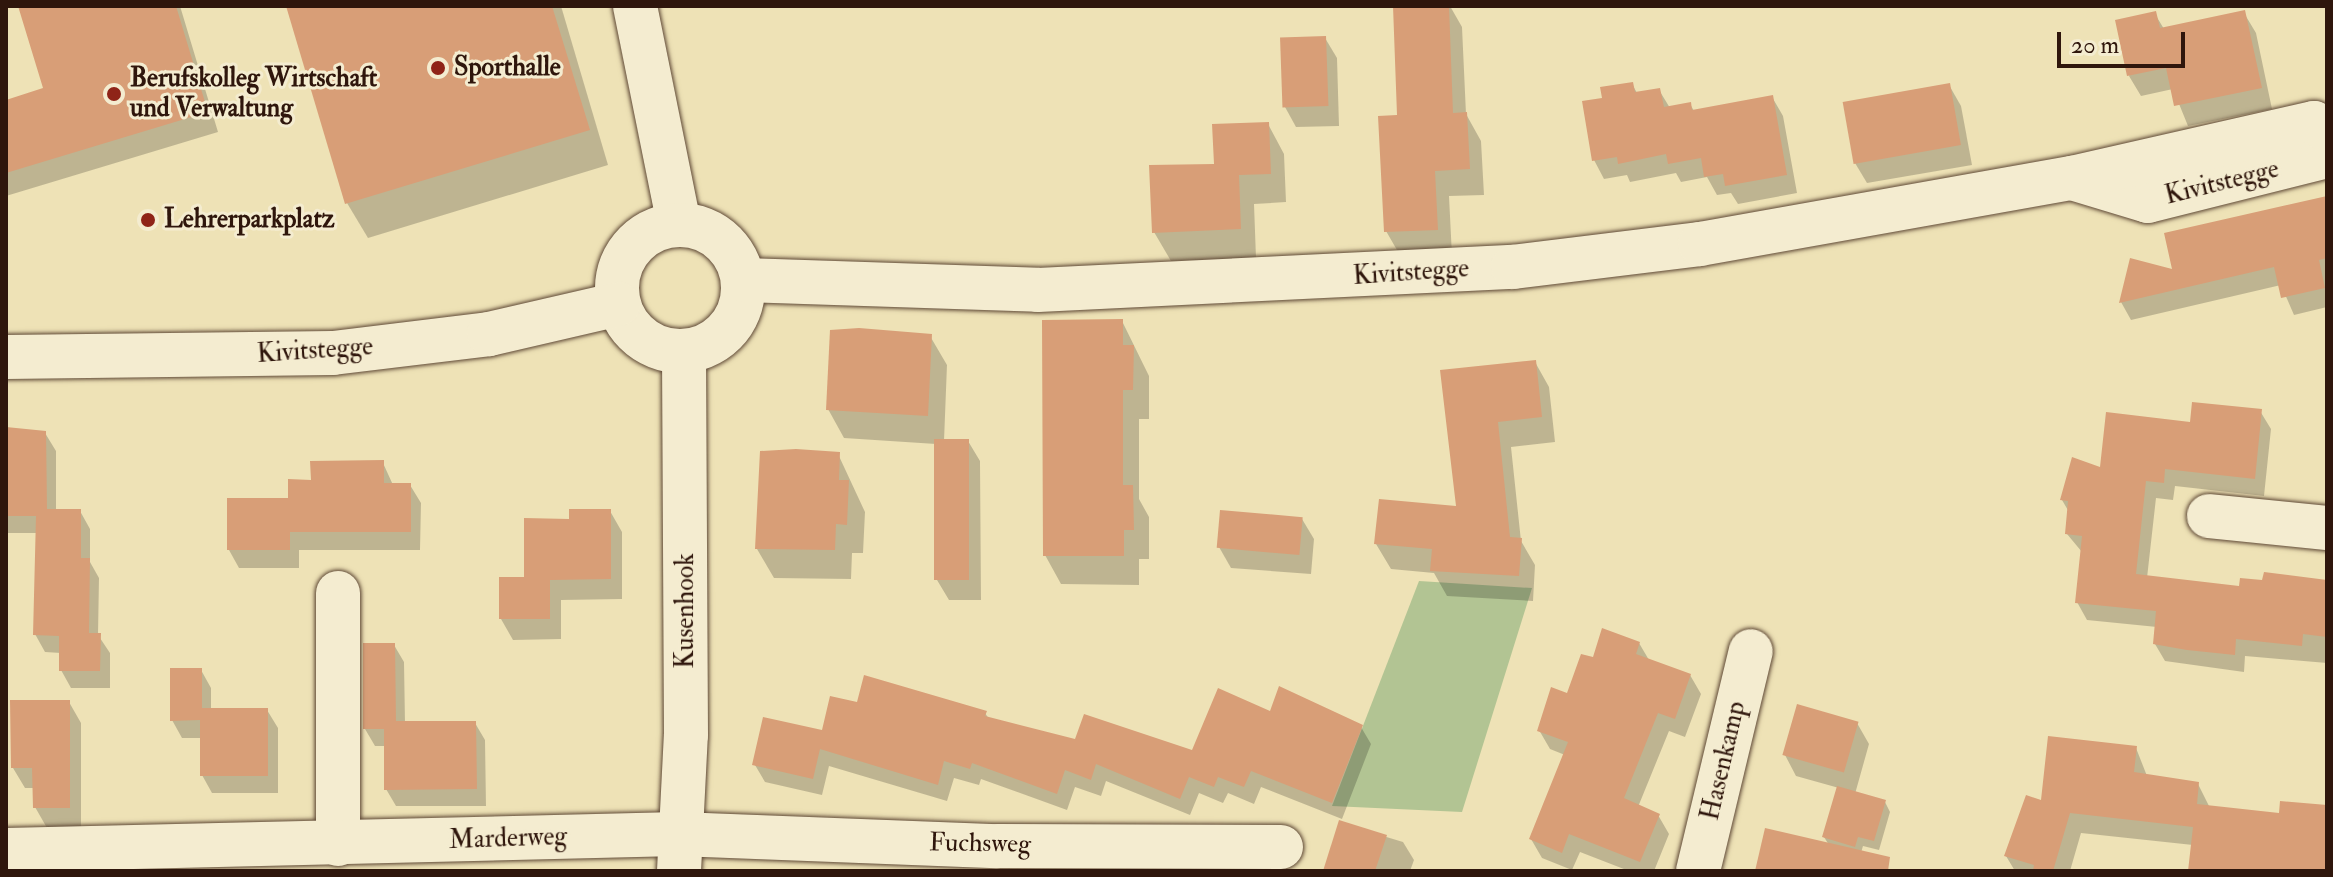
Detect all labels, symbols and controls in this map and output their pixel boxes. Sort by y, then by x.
scale bar [2061,16,2189,66]
text: 20 m [2071,30,2119,61]
place label: Sporthalle [454,52,561,84]
marker: Sporthalle [429,59,447,77]
place label: Berufskolleg Wirtschaft und Verwaltung [130,63,377,124]
marker: Berufskolleg Wirtschaft und Verwaltung [105,85,123,103]
street label: Kivitstegge [2162,154,2282,212]
place label: Lehrerparkplatz [164,204,334,236]
marker: Lehrerparkplatz [139,211,157,229]
street label: Kivitstegge [1352,253,1470,293]
street label: Kivitstegge [256,331,374,371]
street label: Kusenhook [670,553,702,669]
street label: Hasenkamp [1695,698,1753,824]
street label: Marderweg [448,821,568,857]
street label: Fuchsweg [929,828,1031,860]

